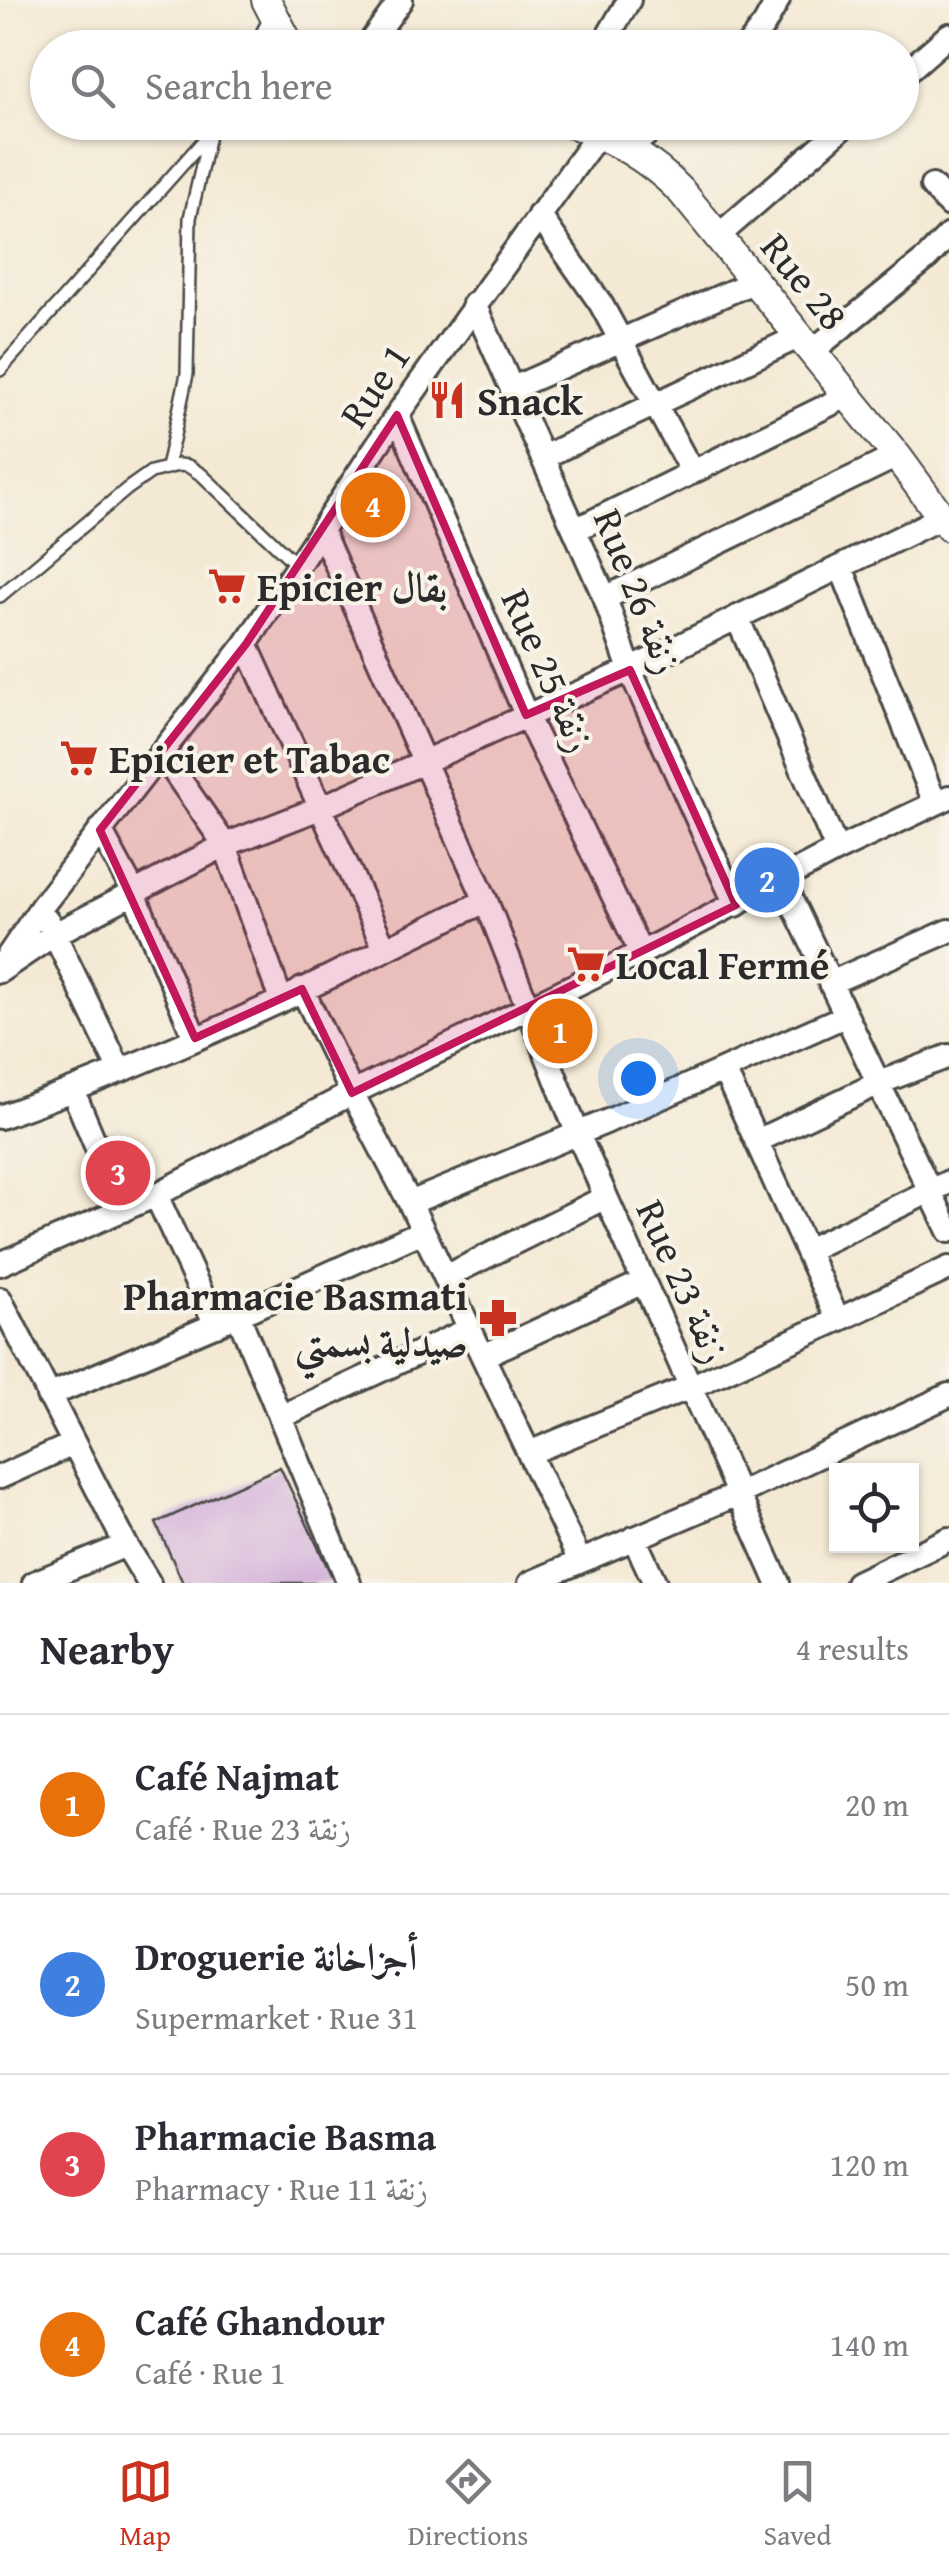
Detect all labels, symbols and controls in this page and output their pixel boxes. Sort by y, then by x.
search box [30,30,919,140]
text: Search here [145,57,333,113]
icon: search [65,58,120,113]
street label: Rue 28 [747,219,863,343]
street label: Rue 1 [324,331,424,439]
place label: Snack [477,371,583,430]
restaurant icon: Snack [426,379,468,421]
pin: 4 [340,468,406,542]
street label: Rue 26 زنقة [579,500,699,682]
place label: Epicier بقال [257,557,447,616]
supermarket icon: Epicier بقال [206,565,248,607]
street label: Rue 25 زنقة [487,579,611,761]
place label: Epicier et Tabac [109,729,390,788]
supermarket icon: Epicier et Tabac [58,737,100,779]
pin: 2 [734,842,800,918]
place label: Local Fermé [616,935,829,994]
supermarket icon: Local Fermé [565,943,607,985]
pin: 1 [528,994,592,1068]
your location [613,1053,664,1104]
pin: 3 [86,1136,150,1210]
street label: Rue 23 زنقة [622,1190,746,1372]
place label: Pharmacie Basmati صيدلية بسمتي [123,1266,468,1380]
pharmacy icon: Pharmacie Basmati صيدلية بسمتي [477,1297,519,1339]
map controls [829,1463,919,1553]
button: locate [829,1463,919,1553]
text: Nearby [40,1618,174,1679]
text: 4 results [796,1625,909,1672]
text: Café Najmat [135,1748,339,1804]
text: 1 [64,1781,81,1828]
text: 20 m [845,1781,909,1828]
text: Café · Rue 23 زنقة [135,1805,351,1852]
text: Droguerie أجزاخانة [135,1928,418,1984]
text: 2 [64,1961,81,2008]
text: 50 m [845,1961,909,2008]
text: Supermarket · Rue 31 [135,1994,418,2041]
text: Pharmacie Basma [135,2108,436,2164]
text: 3 [64,2141,81,2188]
text: 120 m [830,2141,909,2188]
text: Pharmacy · Rue 11 زنقة [135,2165,428,2212]
text: Café Ghandour [135,2293,385,2349]
text: 4 [64,2321,81,2368]
text: 140 m [830,2321,909,2368]
text: Café · Rue 1 [135,2349,285,2396]
tab: Map [118,2454,173,2555]
tab: Directions [408,2454,528,2555]
tab: Saved [764,2454,831,2555]

